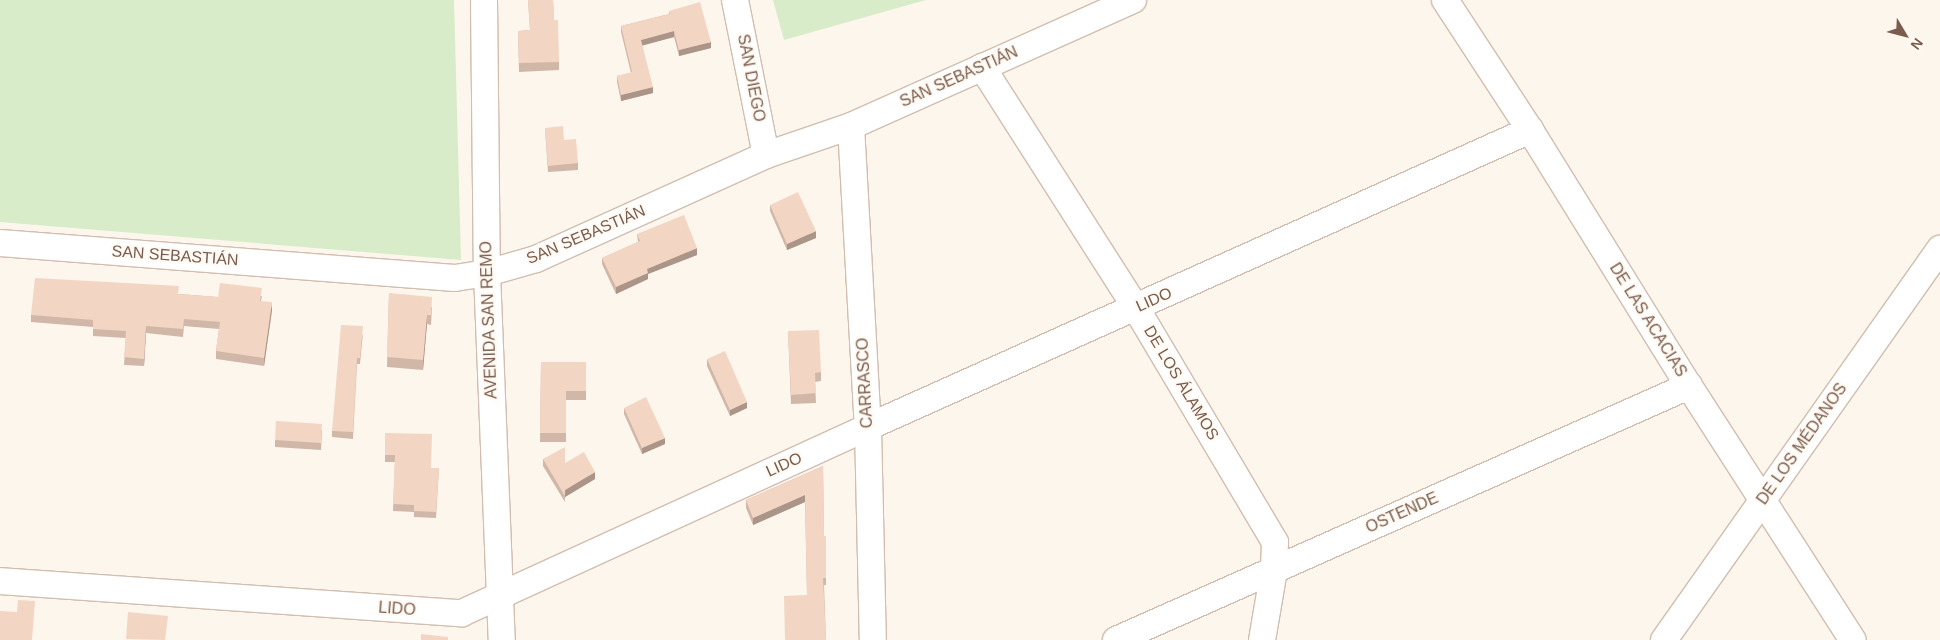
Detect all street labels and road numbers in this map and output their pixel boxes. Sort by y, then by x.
street label: SAN DIEGO [733,33,769,123]
street label: SAN SEBASTIÁN [897,42,1021,112]
street label: SAN SEBASTIÁN [524,201,648,269]
street label: AVENIDA SAN REMO [477,240,501,400]
street label: SAN SEBASTIÁN [111,242,239,270]
street label: DE LAS ACACIAS [1605,259,1691,381]
street label: LIDO [1133,284,1175,316]
street label: DE LOS ÁLAMOS [1139,322,1223,444]
street label: CARRASCO [853,337,877,429]
street label: DE LOS MÉDANOS [1753,380,1851,508]
street label: LIDO [763,449,805,481]
street label: OSTENDE [1363,489,1441,537]
street label: LIDO [378,598,416,620]

